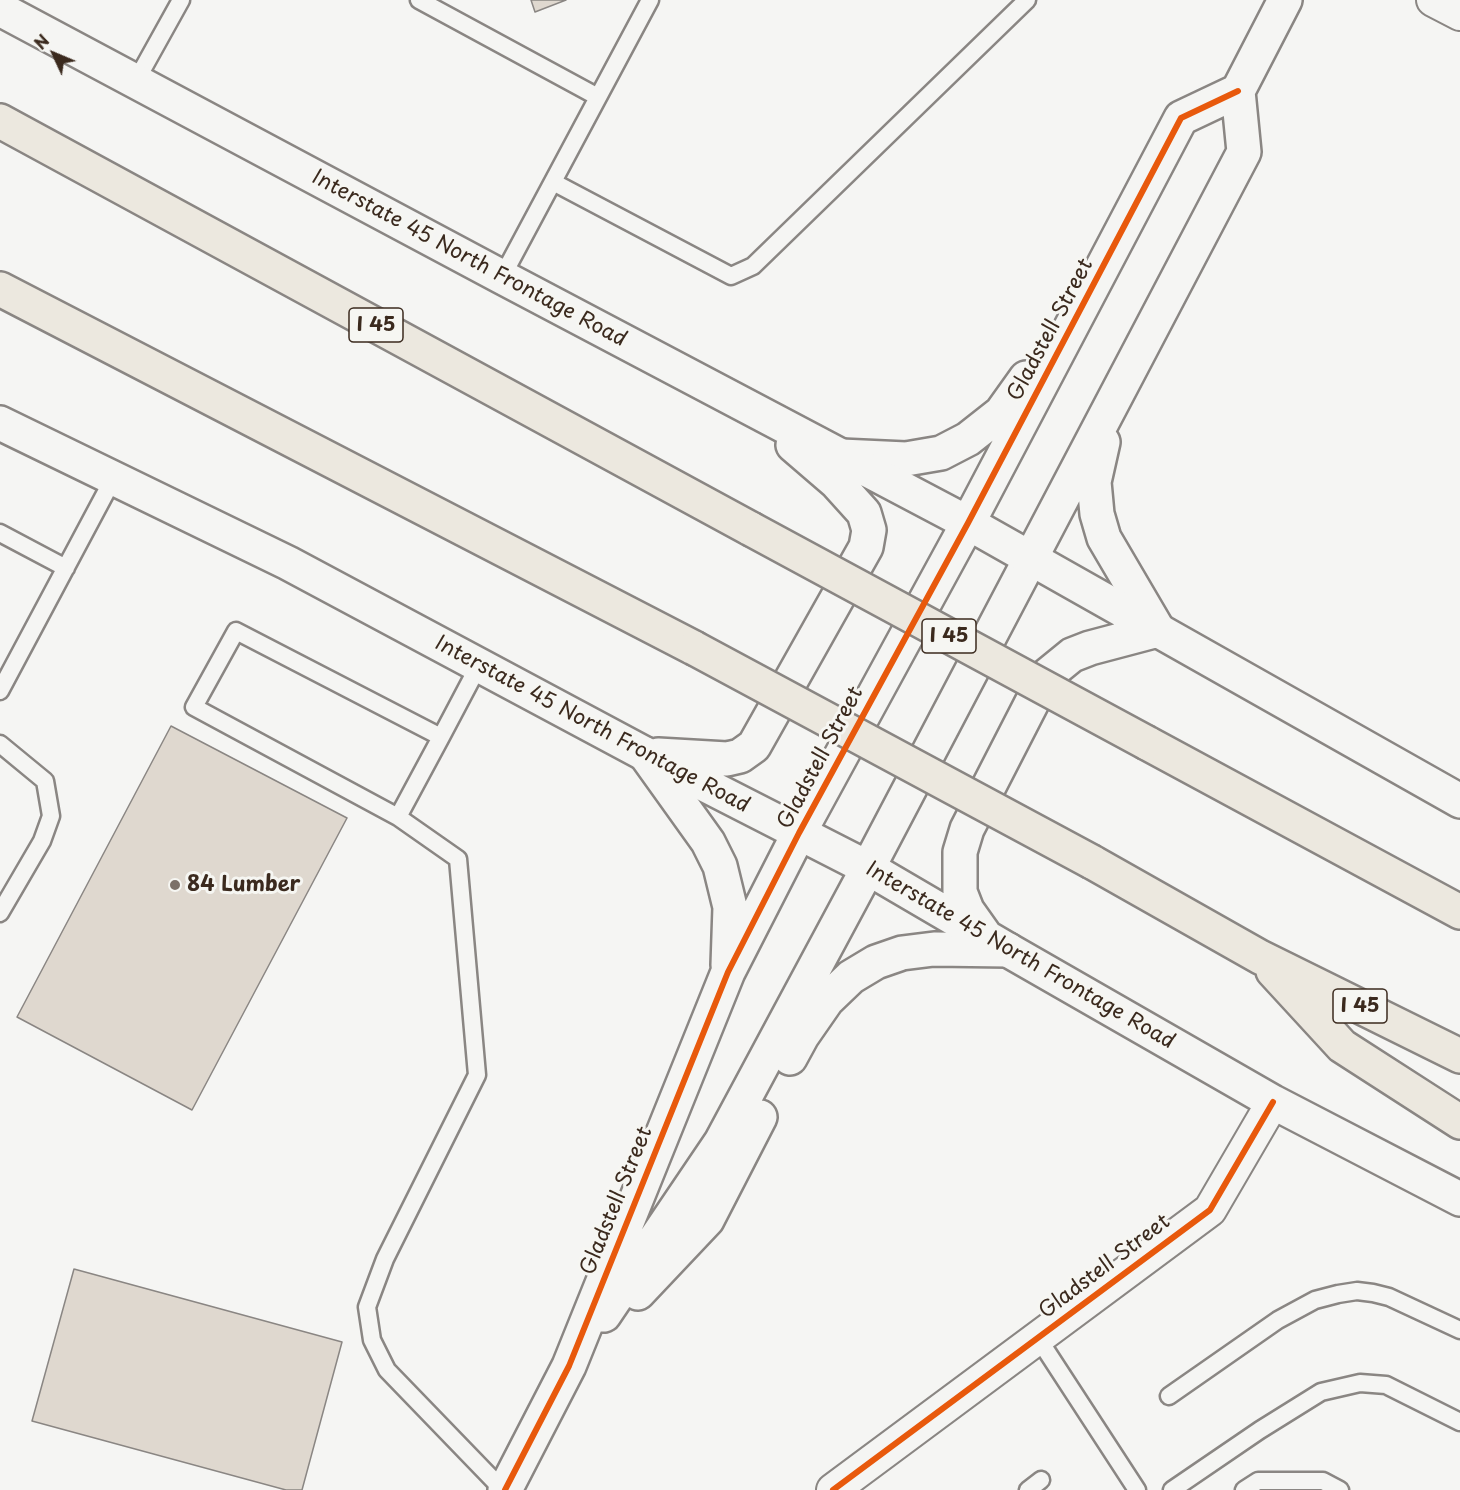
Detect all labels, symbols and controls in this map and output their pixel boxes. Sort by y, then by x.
north arrow [24,24,84,84]
text: N [28,29,54,54]
street label: Interstate 45 North Frontage Road [307,165,631,353]
street label: Gladstell Street [1003,255,1099,405]
road number: I 45 [349,308,403,342]
road number: I 45 [922,619,976,653]
street label: Interstate 45 North Frontage Road [430,631,754,819]
street label: Gladstell Street [773,683,869,833]
street label: Interstate 45 North Frontage Road [861,857,1179,1055]
place label: 84 Lumber [187,872,300,898]
marker: 84 Lumber [168,878,182,892]
road number: I 45 [1333,989,1387,1023]
street label: Gladstell Street [576,1123,658,1279]
street label: Gladstell Street [1035,1210,1175,1324]

